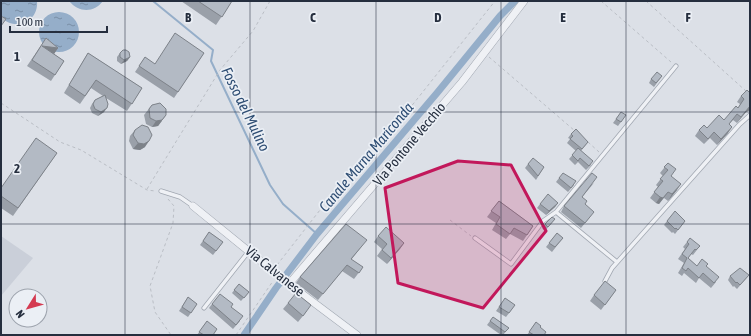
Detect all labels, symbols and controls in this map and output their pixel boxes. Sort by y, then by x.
scale bar [10,8,107,34]
text: B [185,10,192,25]
text: C [310,10,316,25]
text: D [434,10,442,25]
text: E [560,10,566,25]
text: F [685,10,691,25]
text: 100 m [16,15,43,29]
text: 1 [14,49,20,64]
water label: Fosso del Mulino [218,64,274,154]
water label: Canale Marna Mariconda [315,99,417,215]
street label: Via Pontone Vecchio [370,99,448,189]
text: 2 [14,161,20,176]
street label: Via Calvanese [242,242,308,300]
north arrow [8,288,48,328]
text: N [13,308,27,320]

